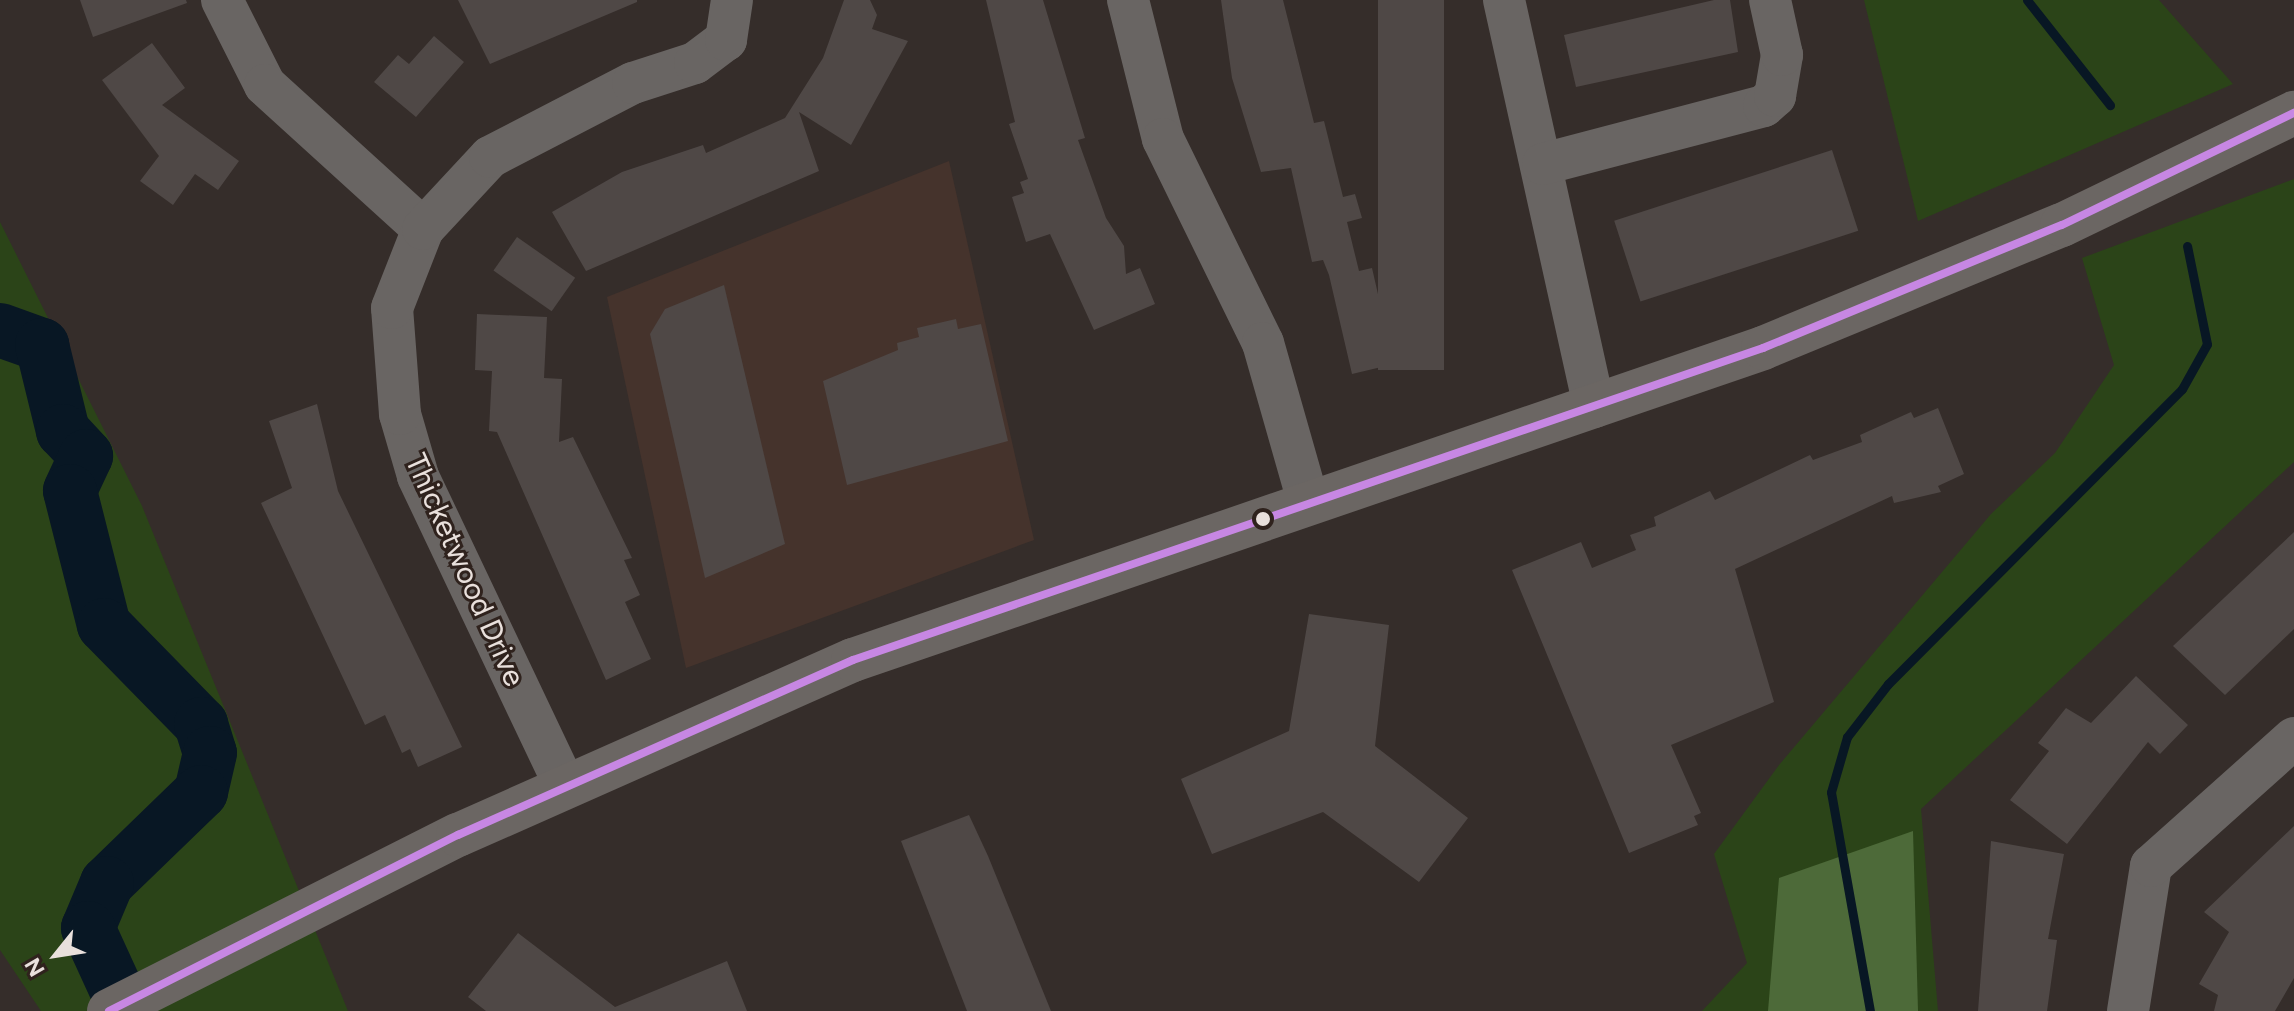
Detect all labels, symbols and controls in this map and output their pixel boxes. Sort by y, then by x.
street label: Thicketwood Drive [398,448,532,692]
unlabelled marker [1255,511,1271,527]
north arrow [16,915,96,995]
text: N [19,953,51,981]

